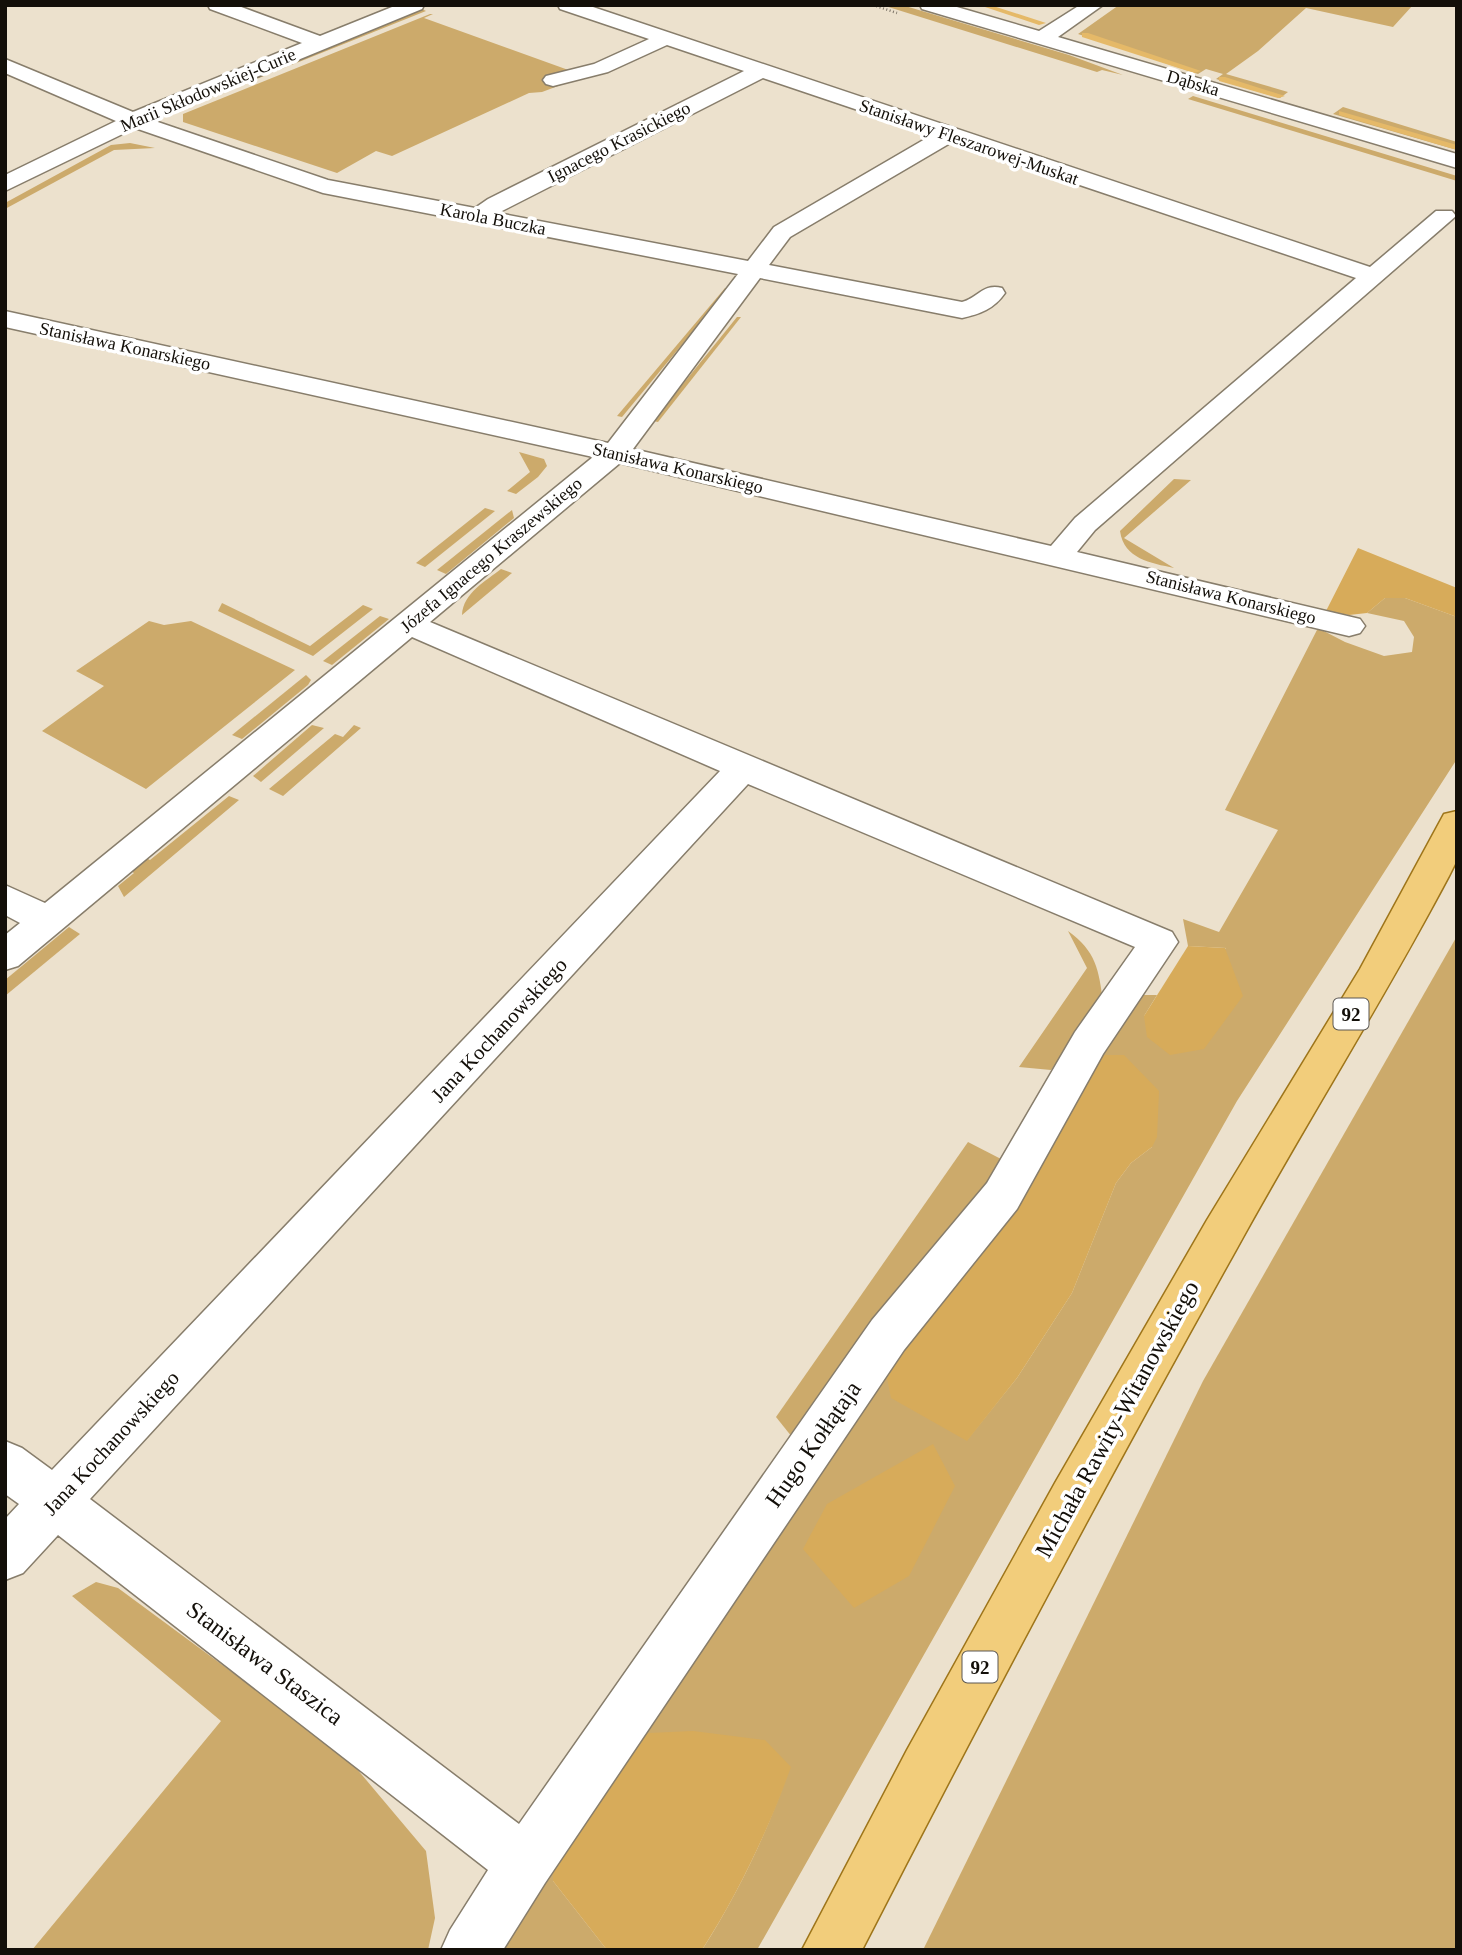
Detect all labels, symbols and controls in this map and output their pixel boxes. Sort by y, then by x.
street label: Marii Skłodowskiej-Curie [117,44,299,136]
street label: Dąbska [1164,66,1222,100]
street label: Stanisławy Fleszarowej-Muskat [857,95,1081,189]
street label: Ignacego Krasickiego [544,97,694,187]
street label: Karola Buczka [438,199,548,239]
street label: Stanisława Konarskiego [38,318,212,374]
street label: Stanisława Konarskiego [591,439,765,497]
street label: Józefa Ignacego Kraszewskiego [396,473,586,637]
street label: Stanisława Konarskiego [1144,566,1318,628]
street label: Jana Kochanowskiego [426,953,572,1107]
road number: 92 [1334,998,1368,1030]
street label: Michała Rawity-Witanowskiego [1030,1276,1204,1562]
street label: Jana Kochanowskiego [38,1366,184,1520]
street label: Hugo Kołłątaja [760,1376,866,1512]
street label: Stanisława Staszica [182,1596,348,1730]
road number: 92 [962,1652,998,1682]

